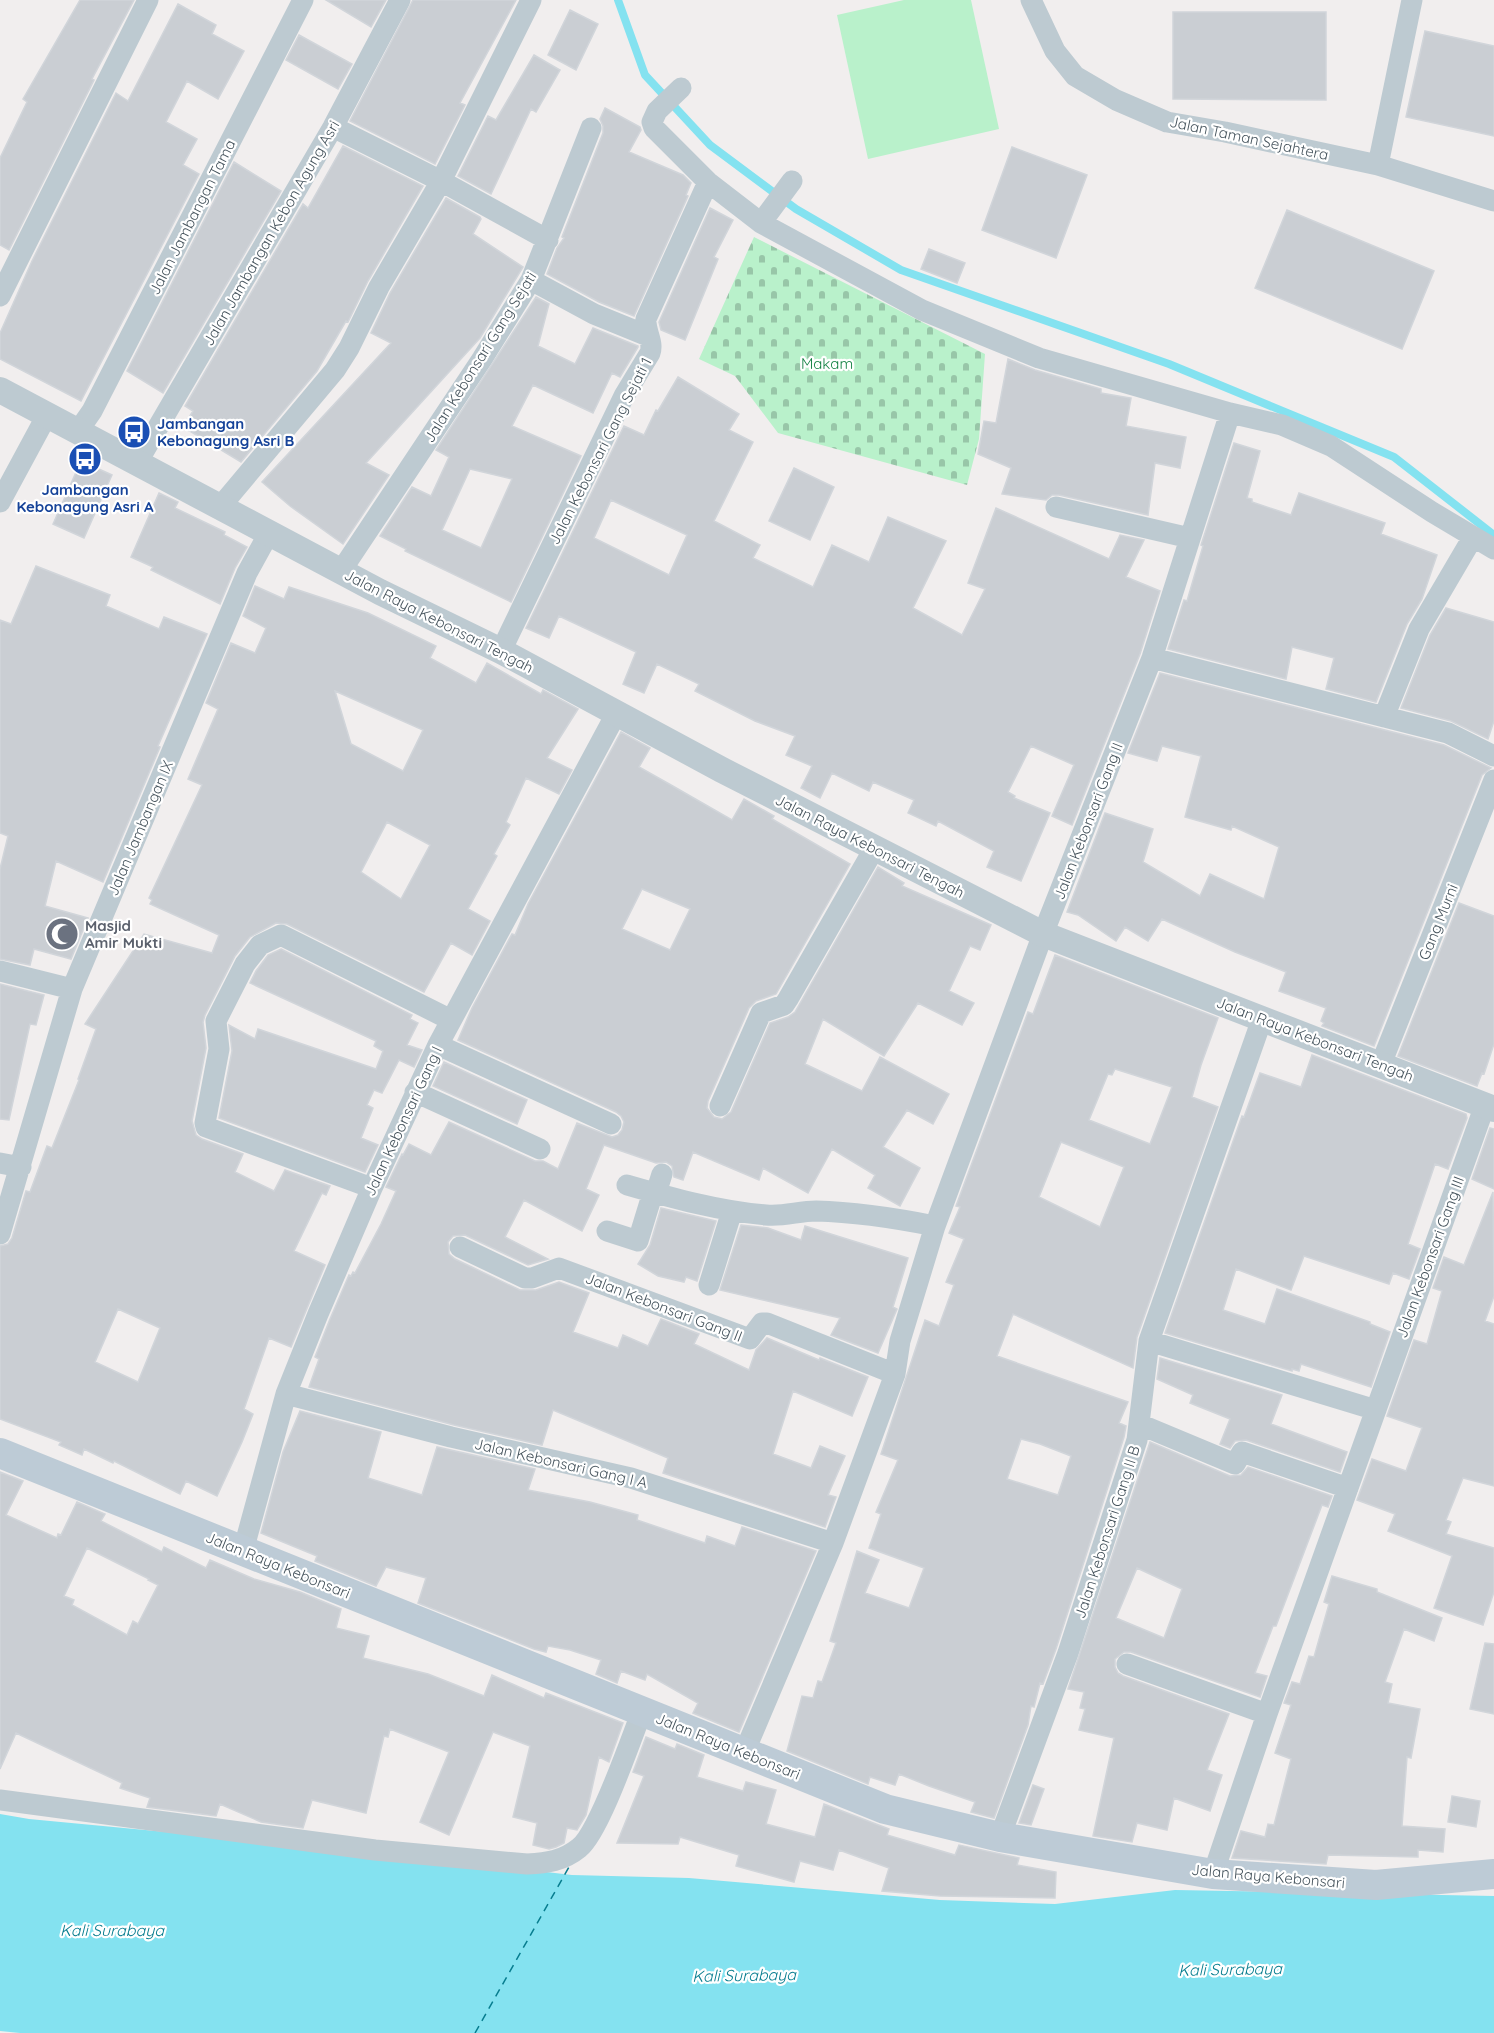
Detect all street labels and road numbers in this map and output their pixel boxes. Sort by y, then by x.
street label: Jalan Taman Sejahtera [1168,112,1330,164]
street label: Jalan Jambangan Kebon Agung Asri [199,117,343,349]
street label: Jalan Jambangan Tama [145,136,239,298]
street label: Jalan Kebonsari Gang Sejati [420,268,540,446]
street label: Jalan Kebonsari Gang Sejati 1 [544,354,656,548]
street label: Jalan Raya Kebonsari Tengah [341,565,537,677]
street label: Jalan Kebonsari Gang II [1049,740,1127,902]
street label: Jalan Jambangan IX [103,757,177,899]
street label: Jalan Raya Kebonsari Tengah [772,790,968,902]
street label: Gang Murni [1414,881,1462,963]
street label: Jalan Raya Kebonsari Tengah [1214,993,1416,1085]
street label: Jalan Kebonsari Gang I [360,1043,446,1199]
street label: Jalan Kebonsari Gang III [1392,1174,1468,1340]
street label: Jalan Kebonsari Gang II [583,1268,745,1346]
street label: Jalan Kebonsari Gang I A [473,1434,650,1492]
street label: Jalan Kebonsari Gang II B [1070,1443,1144,1621]
street label: Jalan Raya Kebonsari [203,1527,353,1603]
street label: Jalan Raya Kebonsari [653,1708,803,1784]
street label: Jalan Raya Kebonsari [1190,1860,1346,1892]

